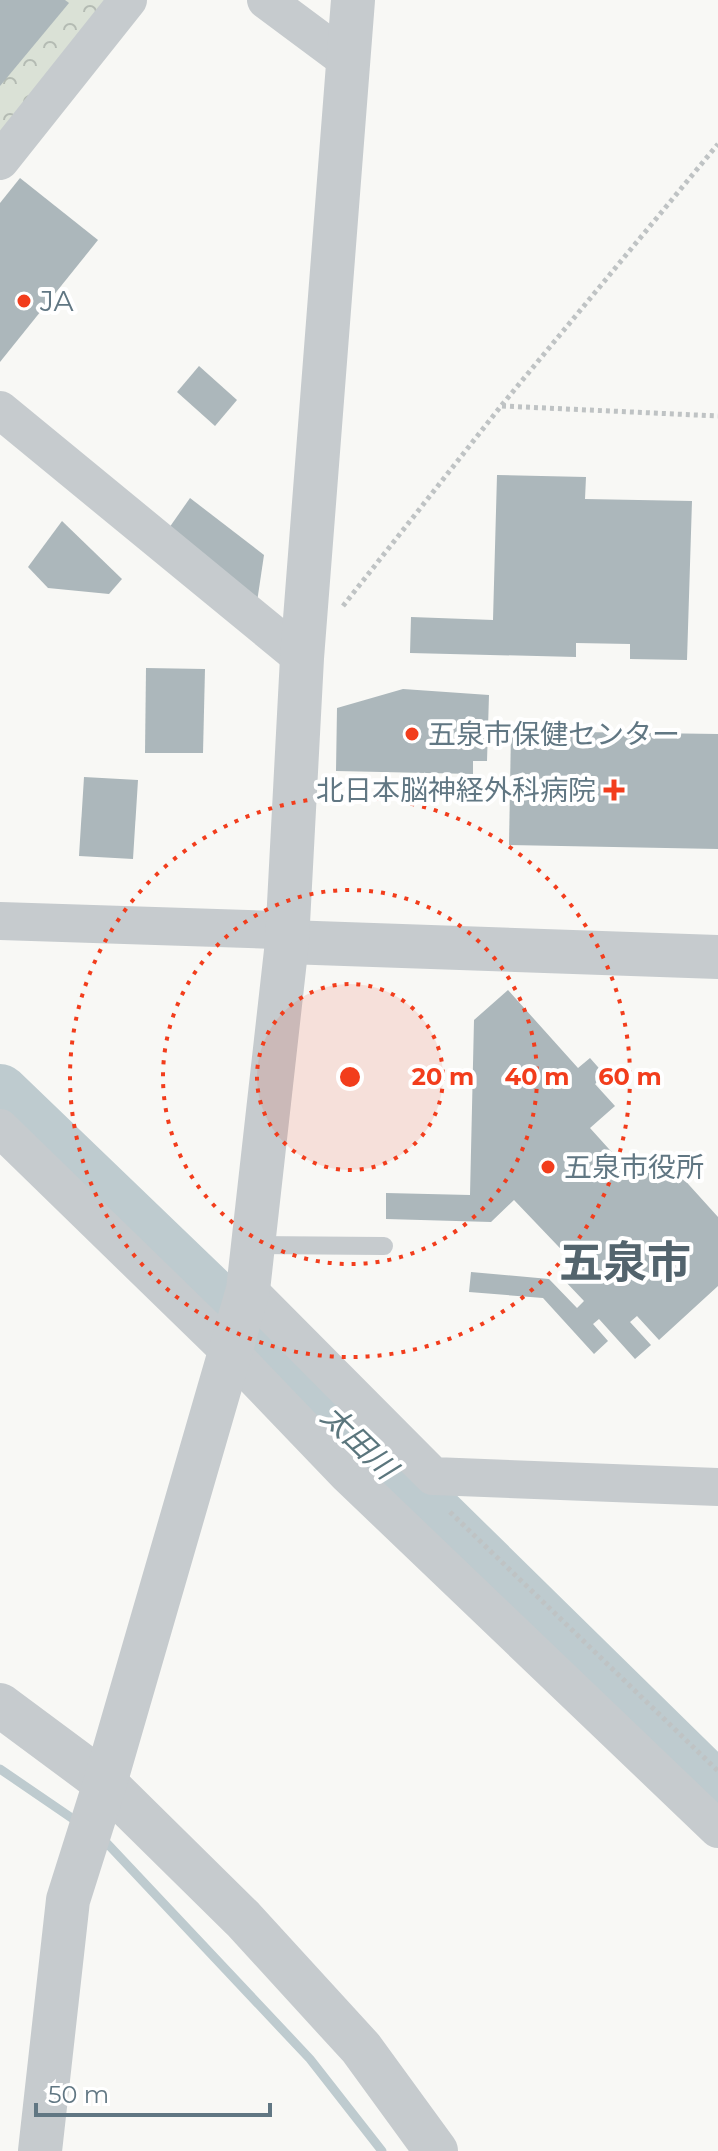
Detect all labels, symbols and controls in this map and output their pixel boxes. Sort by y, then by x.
place label: JA [39,284,75,318]
marker: JA [15,292,33,310]
place label: 五泉市保健センター [428,717,680,751]
marker: 五泉市保健センター [403,725,421,743]
place label: 北日本脳神経外科病院 [316,773,596,807]
marker: 北日本脳神経外科病院 [603,779,625,801]
text: 20 m [412,1062,474,1091]
text: 40 m [505,1062,569,1091]
text: 60 m [598,1062,662,1091]
centre of rings [336,1063,364,1091]
place label: 五泉市役所 [564,1150,704,1184]
marker: 五泉市役所 [539,1158,557,1176]
district label: 五泉市 [559,1235,691,1289]
water label: 太田川 [314,1397,406,1489]
scale bar [36,2067,270,2117]
text: 50 m [48,2080,109,2109]

